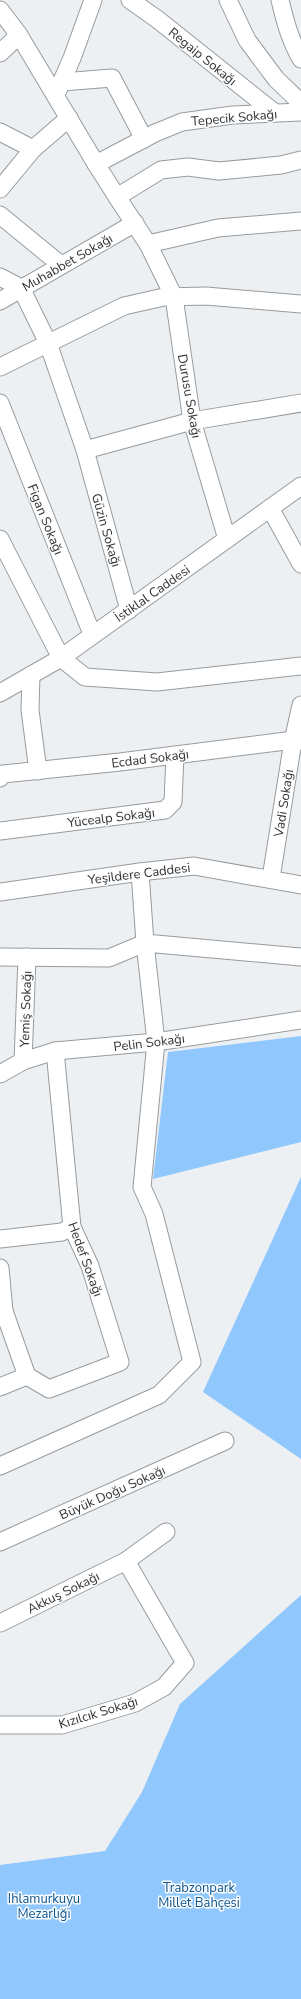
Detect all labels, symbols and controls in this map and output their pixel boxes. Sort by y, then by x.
street label: Regaip Sokağı [164,24,240,90]
street label: Tepecik Sokağı [190,105,278,131]
street label: Muhabbet Sokağı [19,230,116,296]
street label: Durusu Sokağı [173,353,205,440]
street label: Figan Sokağı [23,481,67,557]
street label: Güzin Sokağı [87,491,125,569]
street label: İstiklal Caddesi [111,560,194,627]
street label: Ecdad Sokağı [110,745,190,773]
street label: Vadi Sokağı [270,768,298,839]
street label: Yücealp Sokağı [65,804,156,832]
street label: Yeşildere Caddesi [86,859,191,889]
street label: Yemiş Sokağı [16,970,36,1049]
street label: Pelin Sokağı [112,1030,186,1056]
street label: Hedef Sokağı [63,1220,107,1299]
street label: Büyük Doğu Sokağı [57,1461,168,1524]
street label: Akkuş Sokağı [24,1568,103,1618]
street label: Kızılcık Sokağı [56,1692,140,1734]
park label: Trabzonpark Millet Bahçesi [158,1879,240,1912]
park label: Ihlamurkuyu Mezarlığı [8,1890,80,1923]

